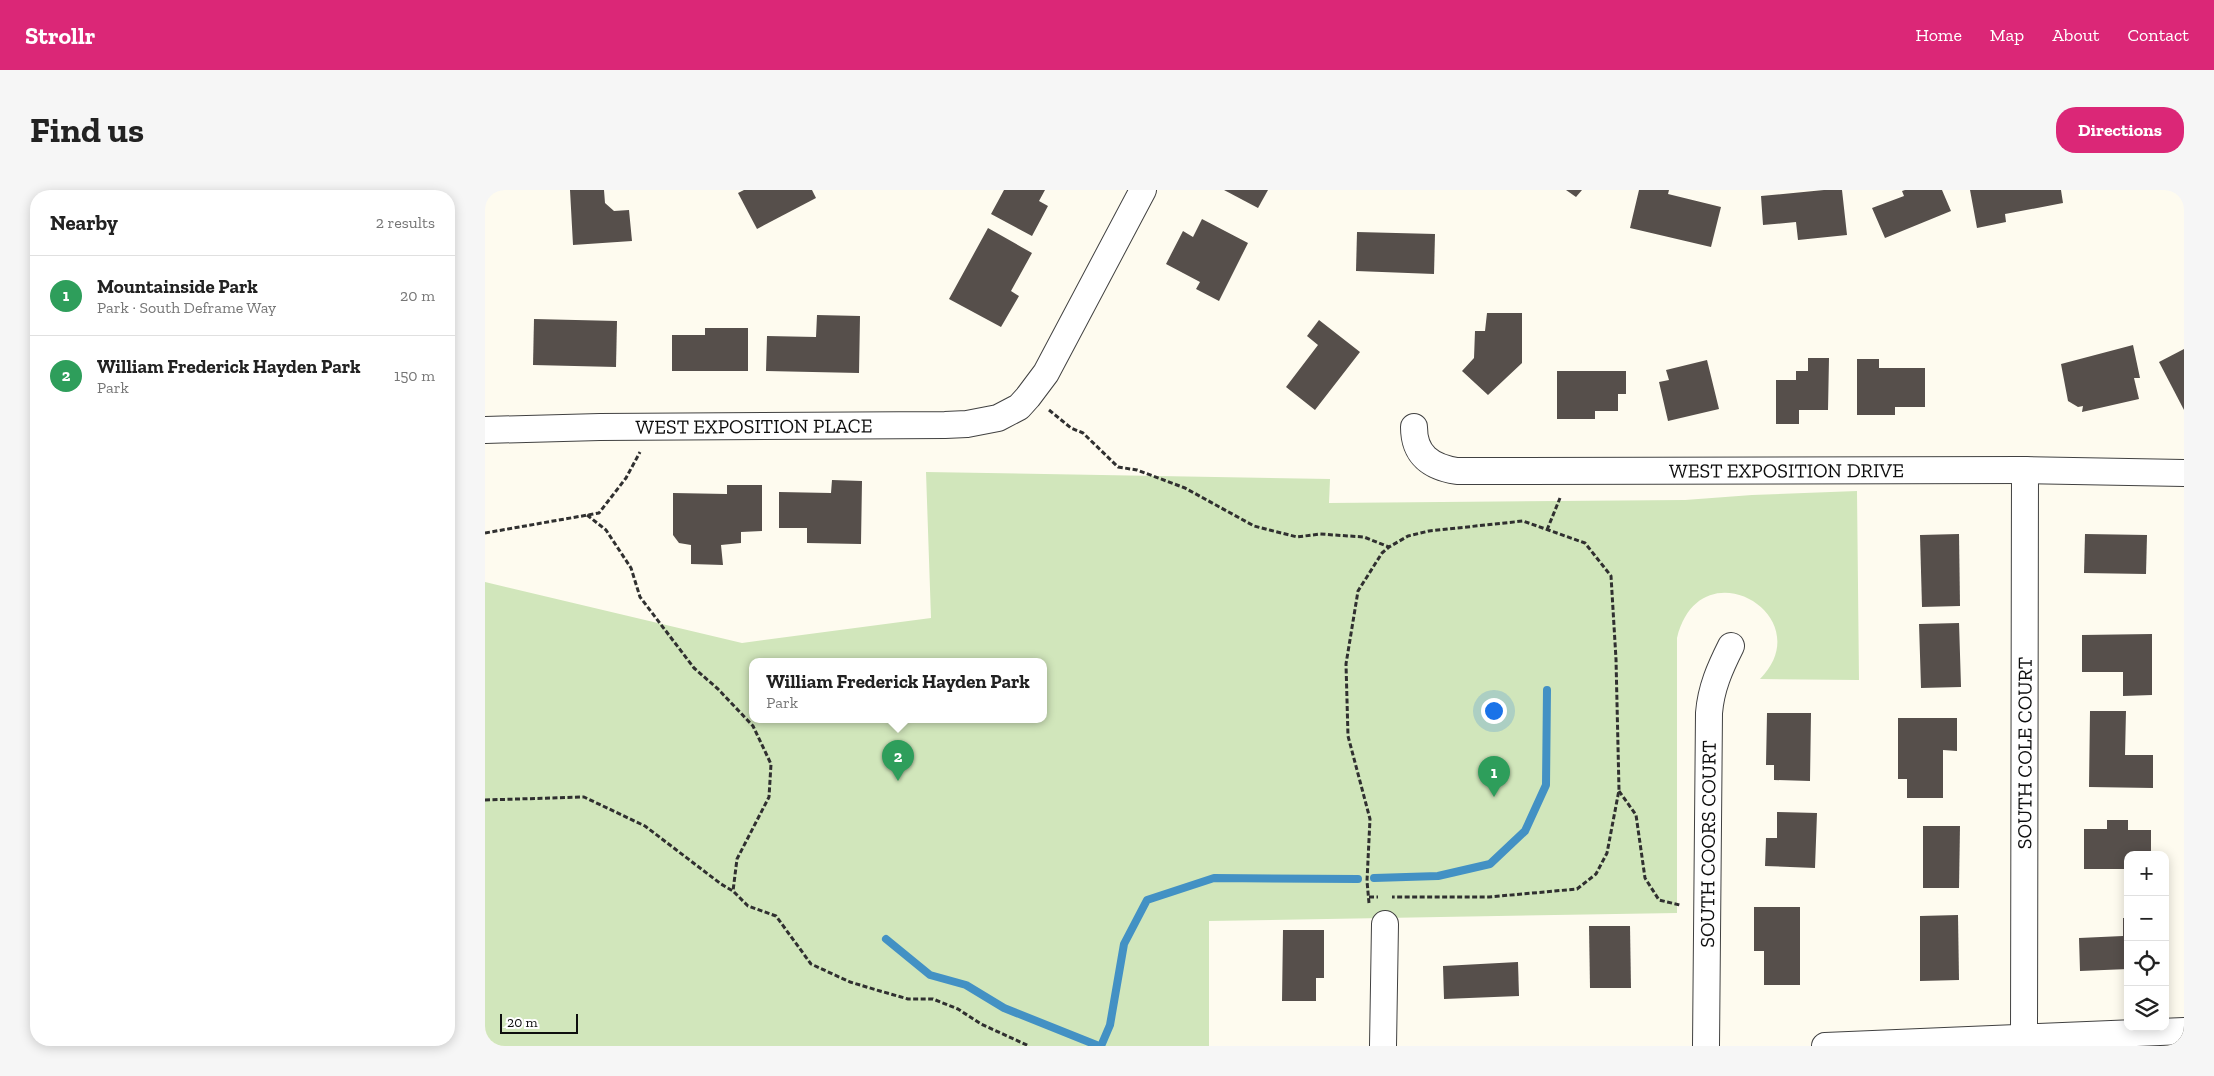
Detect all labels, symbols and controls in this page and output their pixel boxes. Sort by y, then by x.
text: Strollr [25,21,95,50]
text: Home [1915,24,1962,46]
text: Map [1990,24,2024,46]
text: About [2052,24,2099,46]
text: Contact [2127,24,2189,46]
button: Directions [2056,107,2184,153]
text: Find us [30,109,144,151]
text: Nearby [50,210,118,235]
text: 2 results [376,213,435,232]
text: Mountainside Park [97,275,258,298]
text: 1 [63,286,69,305]
text: 20 m [400,286,435,305]
text: Park · South Deframe Way [97,298,276,317]
text: William Frederick Hayden Park [97,355,361,378]
text: 2 [62,366,70,385]
text: 150 m [394,366,435,385]
text: Park [97,378,129,397]
street label: WEST EXPOSITION PLACE [635,413,873,439]
street label: WEST EXPOSITION DRIVE [1669,458,1904,483]
street label: SOUTH COLE COURT [2012,657,2037,849]
popup [749,658,1047,723]
text: William Frederick Hayden Park [766,670,1030,693]
text: Park [766,693,798,712]
your location [1481,698,1507,724]
pin: 2 [882,740,914,781]
street label: SOUTH COORS COURT [1695,740,1721,948]
pin: 1 [1478,756,1510,797]
map controls [2124,851,2169,1031]
button: + [2124,851,2169,896]
button: − [2124,896,2169,941]
button: locate [2124,941,2169,986]
button: layers [2124,986,2169,1031]
scale bar [500,1011,577,1034]
text: 20 m [507,1014,538,1031]

